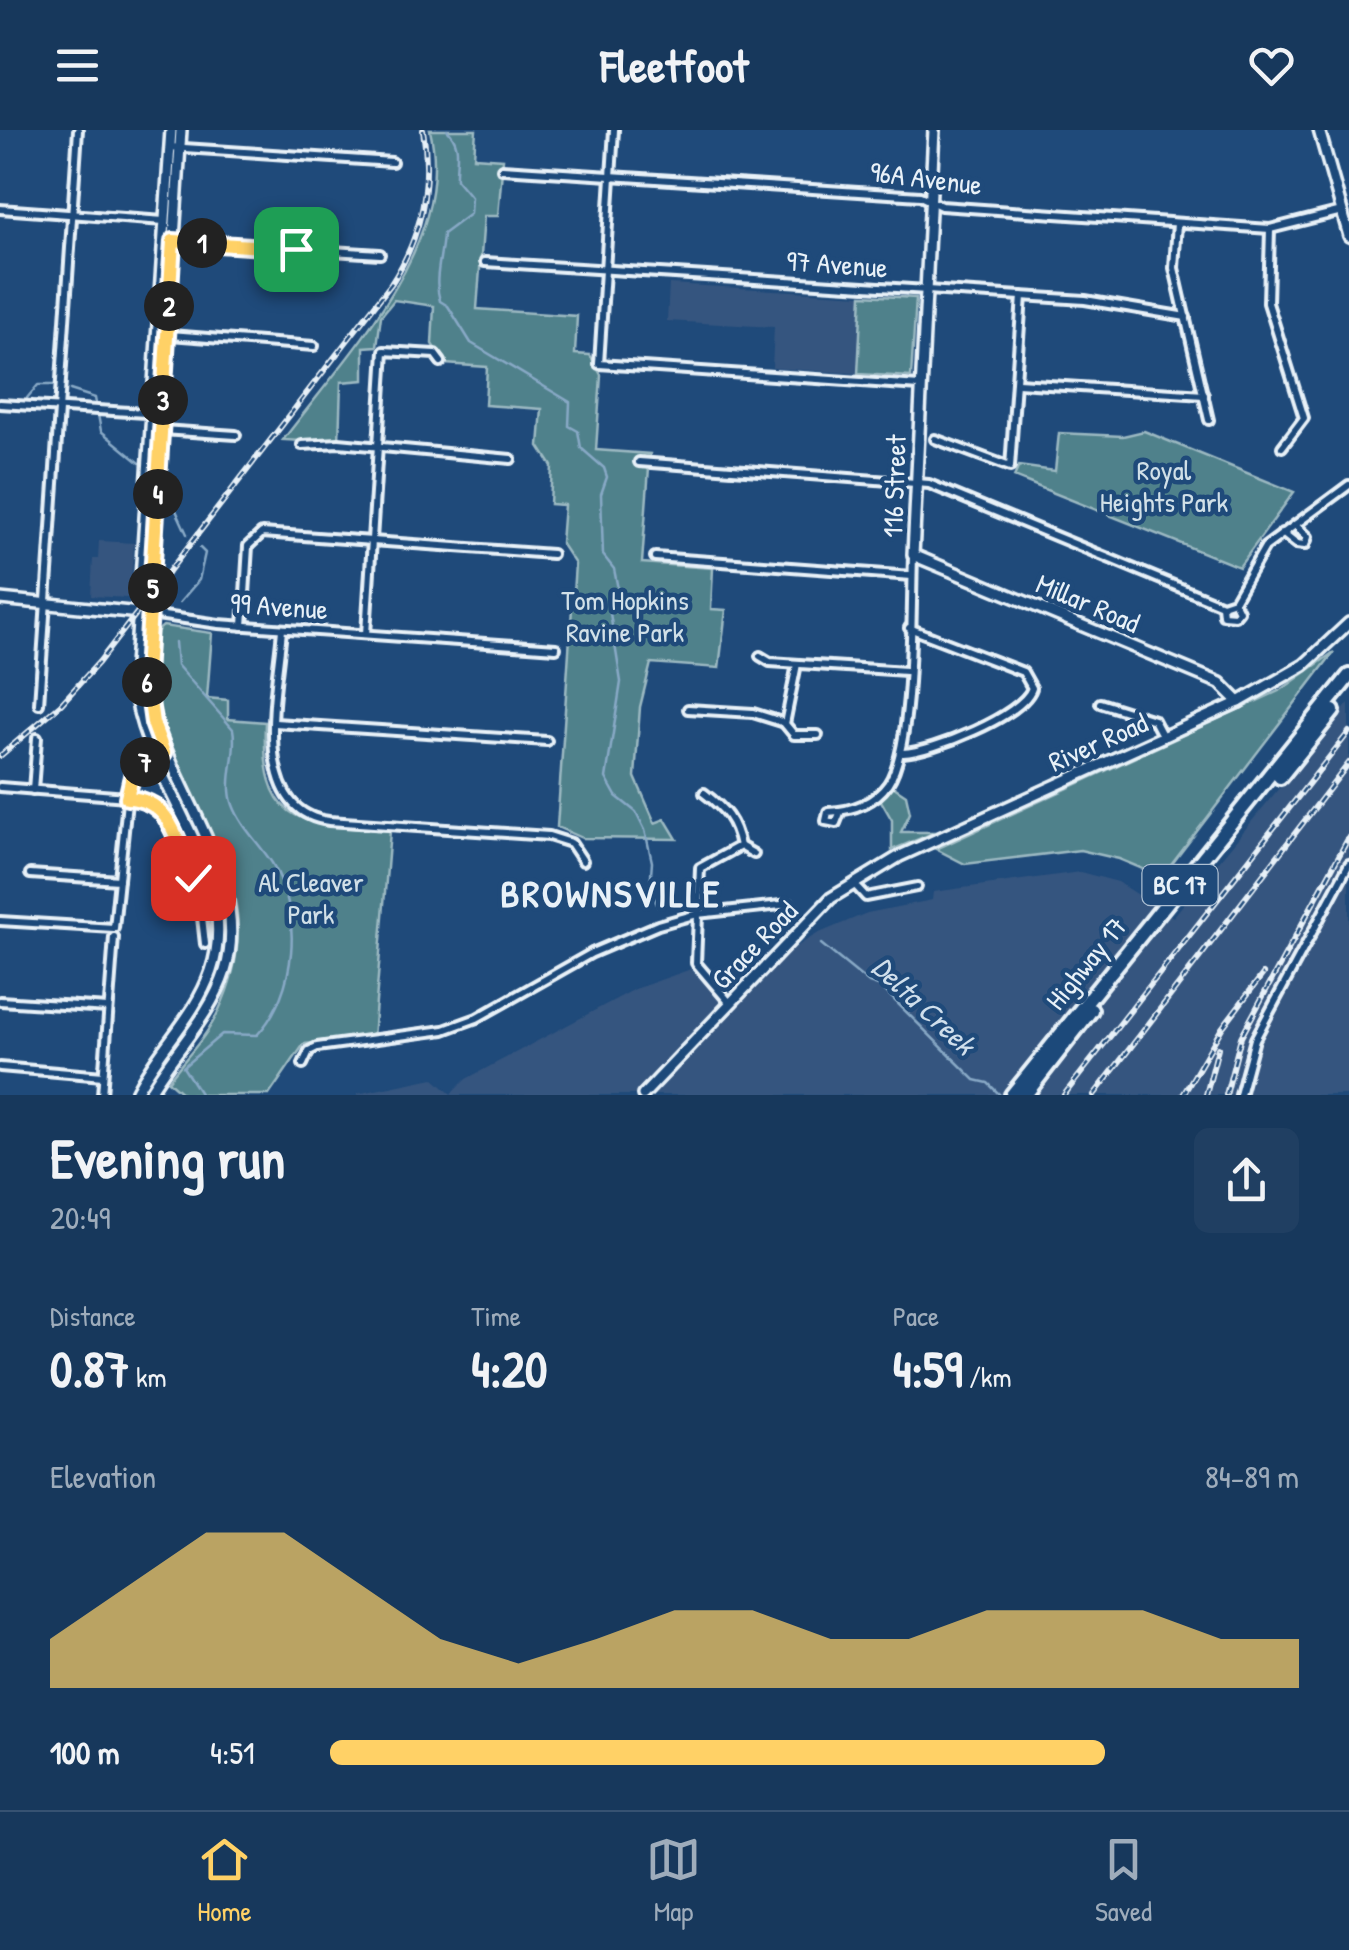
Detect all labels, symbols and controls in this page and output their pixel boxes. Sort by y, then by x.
text: Fleetfoot [600,35,749,96]
icon: menu [50,38,105,93]
icon: heart [1244,38,1299,93]
street label: 96A Avenue [868,152,984,204]
pin [254,207,339,292]
pin: 1 [177,218,227,268]
icon: arrive [269,222,324,277]
text: 1 [197,224,207,262]
street label: 97 Avenue [785,242,889,286]
pin: 2 [144,281,194,331]
text: 2 [162,287,176,325]
pin: 3 [138,375,188,425]
text: 3 [157,381,169,419]
street label: 116 Street [873,433,915,538]
park label: Royal Heights Park [1100,451,1229,521]
pin: 4 [133,469,183,519]
text: 4 [153,475,163,513]
pin: 5 [128,563,178,613]
street label: Millar Road [1030,564,1146,642]
text: 5 [147,569,159,607]
park label: Tom Hopkins Ravine Park [561,581,689,651]
street label: 99 Avenue [229,584,329,628]
pin: 6 [122,657,172,707]
text: 6 [141,663,153,701]
street label: River Road [1043,703,1154,781]
pin: 7 [120,737,170,787]
text: 7 [138,743,152,781]
pin [151,836,236,921]
icon: check [166,851,221,906]
park label: Al Cleaver Park [258,863,364,933]
road number: BC 17 [1142,865,1218,905]
district label: BROWNSVILLE [500,867,722,919]
street label: Grace Road [702,892,806,998]
street label: Highway 17 [1037,908,1135,1018]
water label: Delta Creek [864,947,986,1065]
text: Evening run [50,1121,285,1195]
button: share [1194,1128,1299,1233]
text: 20:49 [50,1196,110,1239]
text: Distance [50,1297,136,1335]
text: Time [471,1297,521,1335]
text: Pace [893,1297,939,1335]
text: 0.87 [50,1335,130,1403]
text: 4:20 [471,1335,547,1403]
text: 4:59 [893,1335,963,1403]
text: km [130,1358,167,1396]
text: /km [963,1358,1011,1396]
text: Elevation [50,1455,156,1498]
text: 84–89 m [1205,1455,1299,1498]
text: 100 m [50,1731,119,1774]
text: 4:51 [210,1731,255,1774]
tab: Home [197,1832,252,1930]
tab: Map [646,1832,701,1930]
tab: Saved [1095,1832,1152,1930]

